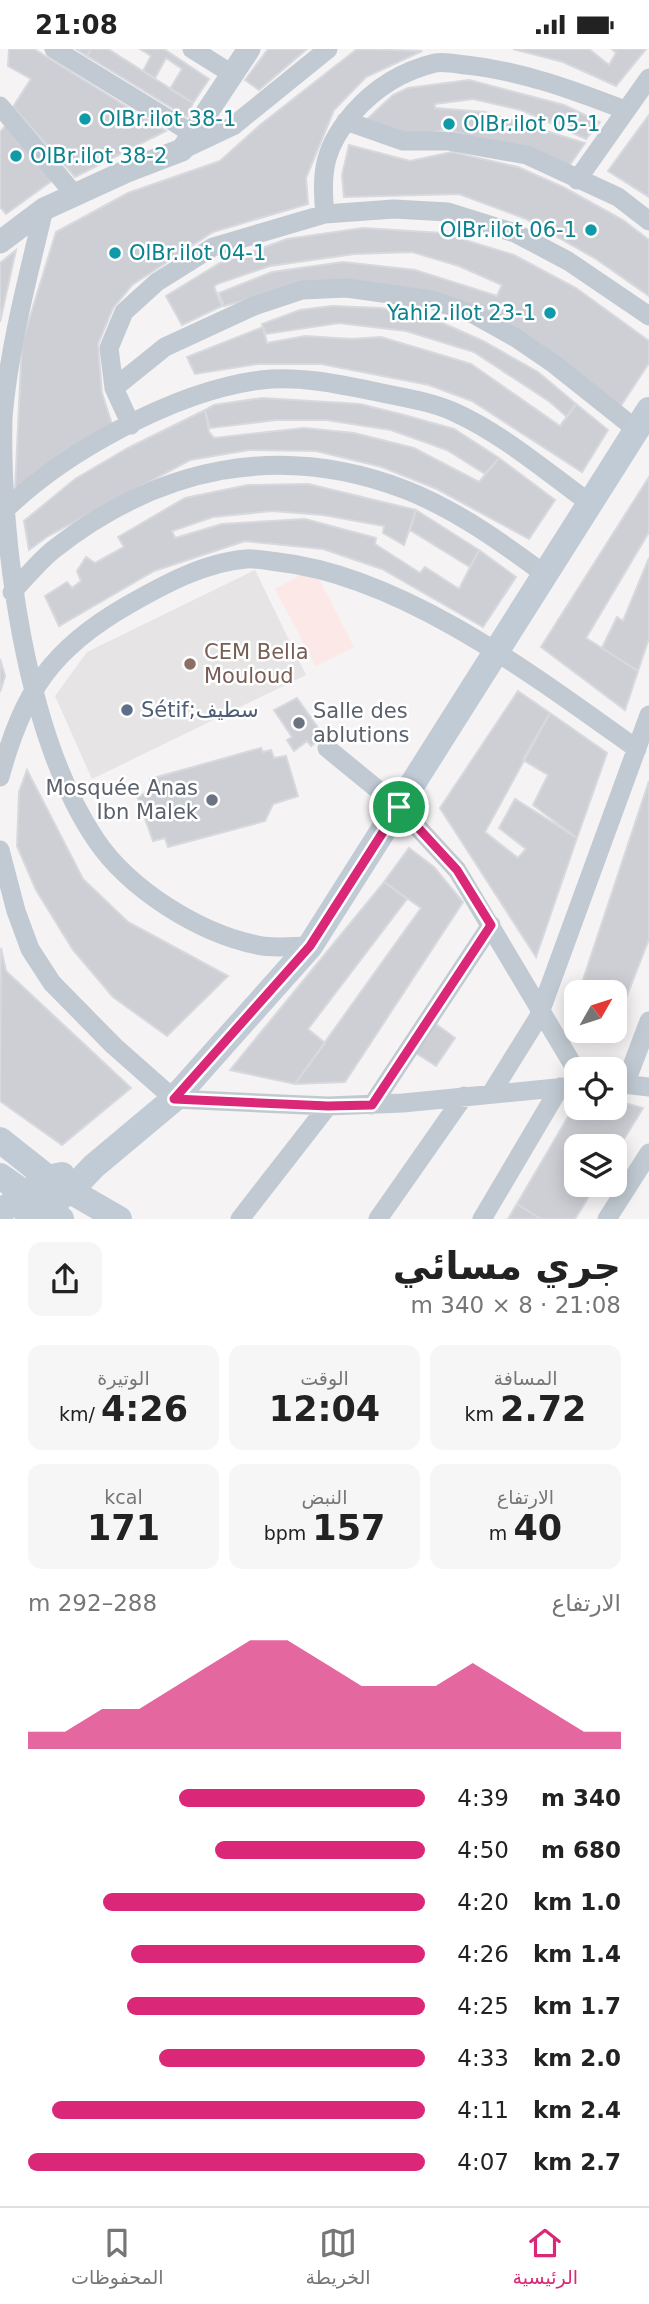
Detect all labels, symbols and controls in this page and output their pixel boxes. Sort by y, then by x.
text: 21:08 [35,10,118,40]
place label: OlBr.ilot 38-1 [99,107,236,131]
marker: OlBr.ilot 38-1 [77,111,93,127]
place label: OlBr.ilot 05-1 [463,112,600,136]
marker: OlBr.ilot 05-1 [441,116,457,132]
place label: OlBr.ilot 38-2 [30,144,167,168]
marker: OlBr.ilot 38-2 [8,148,24,164]
place label: OlBr.ilot 06-1 [440,218,577,242]
marker: OlBr.ilot 06-1 [583,222,599,238]
place label: OlBr.ilot 04-1 [129,241,266,265]
marker: OlBr.ilot 04-1 [107,245,123,261]
place label: Yahi2.ilot 23-1 [386,301,536,325]
marker: Yahi2.ilot 23-1 [542,305,558,321]
place label: CEM Bella Mouloud [204,640,309,688]
marker: CEM Bella Mouloud [182,656,198,672]
place label: Sétif;سطيف [141,698,259,722]
place label: Salle des ablutions [313,699,410,747]
marker: Sétif;سطيف [119,702,135,718]
marker: Salle des ablutions [291,715,307,731]
place label: Mosquée Anas Ibn Malek [45,776,199,824]
pin [369,777,429,837]
icon: arrive [380,788,418,826]
marker: Mosquée Anas Ibn Malek [204,792,220,808]
north arrow [564,980,626,1043]
map controls [564,980,627,1197]
button: locate [564,1057,627,1120]
button: layers [564,1134,627,1197]
button: share [28,1242,102,1316]
text: جري مسائي [393,1244,621,1288]
text: 21:08 · 8 × 340 m [411,1292,621,1318]
text: الوتيرة [97,1367,150,1389]
text: الوقت [300,1367,349,1389]
text: المسافة [493,1367,558,1389]
text: 4:26 [101,1389,188,1429]
text: 12:04 [269,1389,380,1429]
text: 2.72 [500,1389,586,1429]
text: /km [59,1403,101,1425]
text: km [465,1403,500,1425]
text: kcal [104,1486,143,1508]
text: النبض [302,1486,347,1508]
text: الارتفاع [497,1486,554,1508]
text: 171 [87,1508,160,1548]
text: 157 [312,1508,385,1548]
text: 40 [513,1508,562,1548]
text: bpm [264,1522,312,1544]
text: m [489,1522,513,1544]
text: 288–292 m [28,1590,157,1616]
text: الارتفاع [552,1590,621,1616]
text: 4:39 [457,1785,509,1811]
text: 340 m [541,1785,621,1811]
text: 4:50 [457,1837,509,1863]
text: 680 m [541,1837,621,1863]
text: 4:20 [457,1889,509,1915]
text: 1.0 km [533,1889,621,1915]
text: 4:26 [457,1941,509,1967]
text: 1.4 km [533,1941,621,1967]
text: 4:25 [457,1993,509,2019]
text: 1.7 km [533,1993,621,2019]
text: 4:33 [457,2045,509,2071]
text: 2.0 km [533,2045,621,2071]
text: 4:11 [457,2097,509,2123]
text: 2.4 km [533,2097,621,2123]
text: 4:07 [457,2149,509,2175]
text: 2.7 km [533,2149,621,2175]
tab: المحفوظات [71,2224,164,2288]
tab: الخريطة [306,2224,371,2288]
tab: الرئيسية [513,2224,578,2288]

